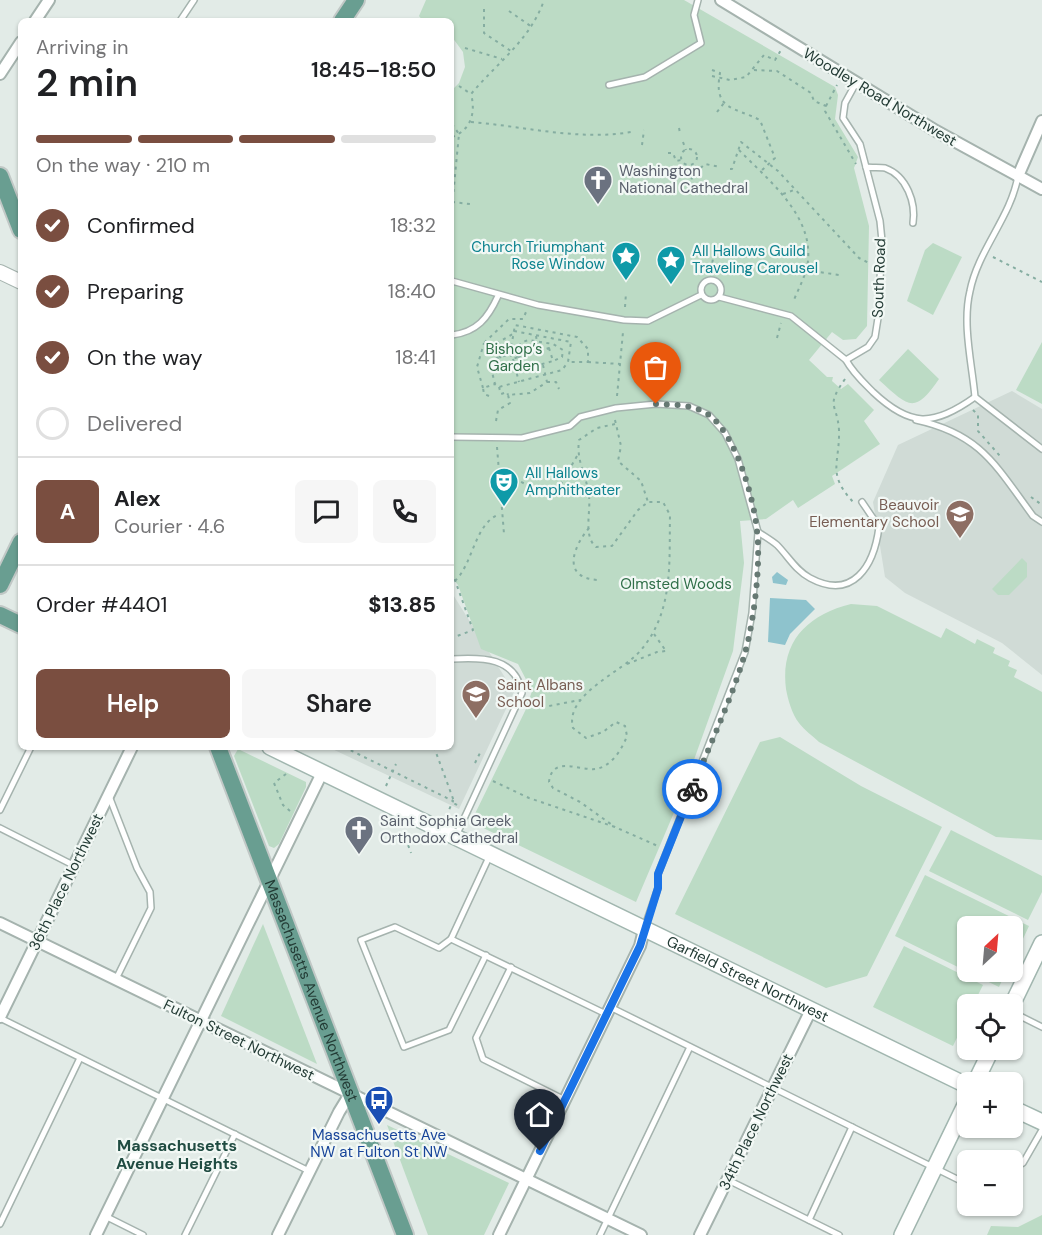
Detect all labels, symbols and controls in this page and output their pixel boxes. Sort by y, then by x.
text: Arriving in [36,34,128,60]
street label: Woodley Road Northwest [799,43,961,151]
text: 18:45–18:50 [311,55,436,84]
text: 2 min [36,57,138,108]
text: On the way · 210 m [36,152,210,178]
place label: Washington National Cathedral [619,161,748,198]
church icon: Washington National Cathedral [582,164,614,206]
icon: check [36,209,69,242]
text: Confirmed [87,211,195,240]
text: 18:32 [390,212,436,238]
place label: Church Triumphant Rose Window [471,237,606,274]
street label: South Road [868,238,890,318]
place icon: Church Triumphant Rose Window [610,240,642,282]
place label: All Hallows Guild Traveling Carousel [692,241,818,278]
place icon: All Hallows Guild Traveling Carousel [655,244,687,286]
icon: check [36,275,69,308]
text: Preparing [87,277,184,306]
text: 18:40 [388,278,436,304]
park label: Bishop’s Garden [485,339,543,376]
icon: check [36,341,69,374]
pin [630,342,681,404]
text: On the way [87,343,202,372]
text: 18:41 [395,344,436,370]
icon: bag [639,351,672,384]
text: Delivered [87,409,182,438]
place label: All Hallows Amphitheater [525,463,621,500]
theatre icon: All Hallows Amphitheater [488,466,520,508]
button: chat [295,480,358,543]
button: phone [373,480,436,543]
text: Alex [114,484,161,513]
place label: Beauvoir Elementary School [809,495,939,532]
text: A [60,497,75,526]
school or university icon: Beauvoir Elementary School [944,498,976,540]
text: Courier · 4.6 [114,513,225,539]
park label: Olmsted Woods [620,574,732,594]
text: Order #4401 [36,590,167,619]
text: $13.85 [368,590,436,619]
button: Help [36,669,230,738]
button: Share [242,669,436,738]
place label: Saint Albans School [497,675,583,712]
school or university icon: Saint Albans School [460,678,492,720]
courier [662,759,722,819]
icon: bike [676,773,709,806]
street label: 36th Place Northwest [24,810,108,954]
place label: Saint Sophia Greek Orthodox Cathedral [380,811,518,848]
church icon: Saint Sophia Greek Orthodox Cathedral [343,814,375,856]
street label: Massachusetts Avenue Northwest [260,877,363,1105]
north arrow [957,916,1023,982]
map controls [957,916,1023,1216]
street label: Garfield Street Northwest [663,931,832,1027]
button: locate [957,994,1023,1060]
street label: Fulton Street Northwest [160,995,318,1085]
street label: 34th Place Northwest [714,1050,798,1194]
button: + [957,1072,1023,1138]
bus stop icon: Massachusetts Ave NW at Fulton St NW [363,1084,395,1126]
pin [514,1089,565,1151]
icon: home [523,1098,556,1131]
place label: Massachusetts Ave NW at Fulton St NW [310,1125,448,1162]
district label: Massachusetts Avenue Heights [116,1135,238,1174]
button: − [957,1150,1023,1216]

